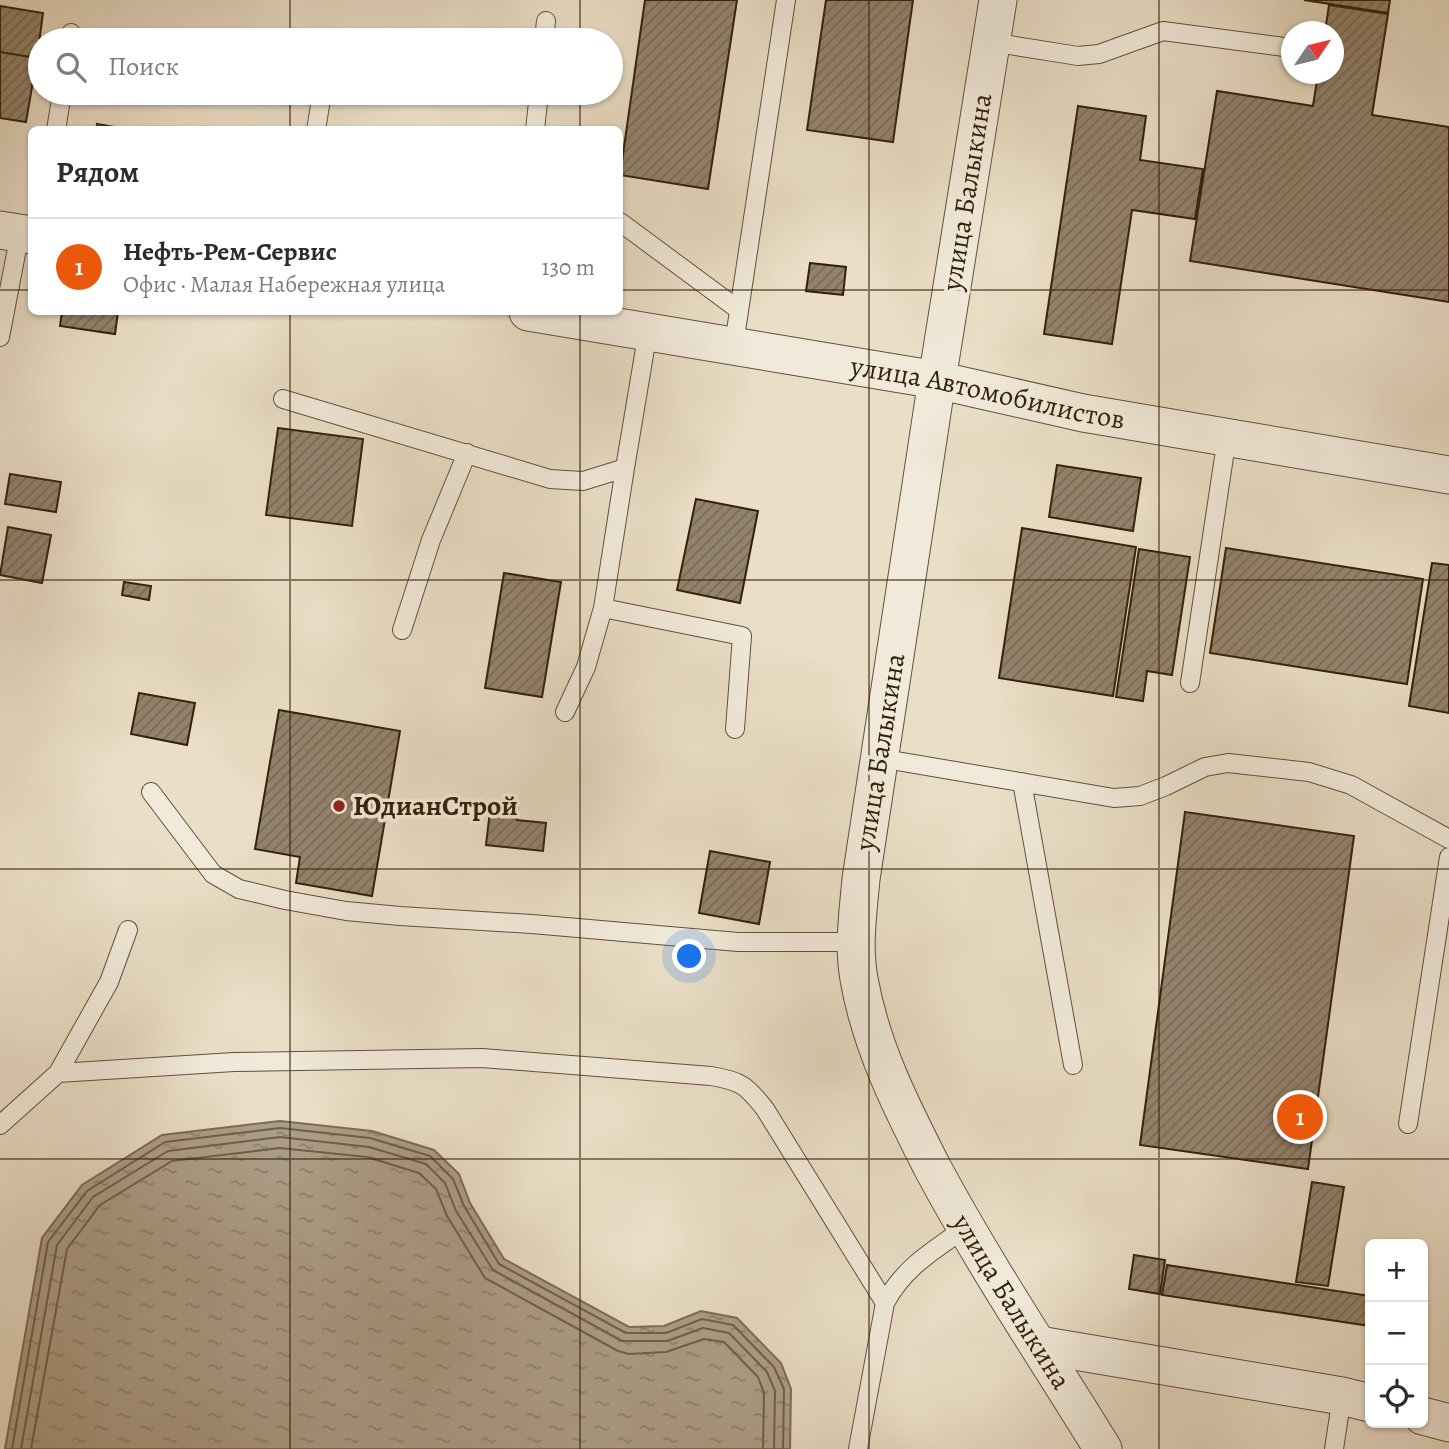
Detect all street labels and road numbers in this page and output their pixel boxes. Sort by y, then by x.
street label: улица Балыкина [932,90,1001,294]
street label: улица Автомобилистов [847,347,1128,439]
street label: улица Балыкина [845,650,914,854]
street label: улица Балыкина [943,1206,1080,1397]

